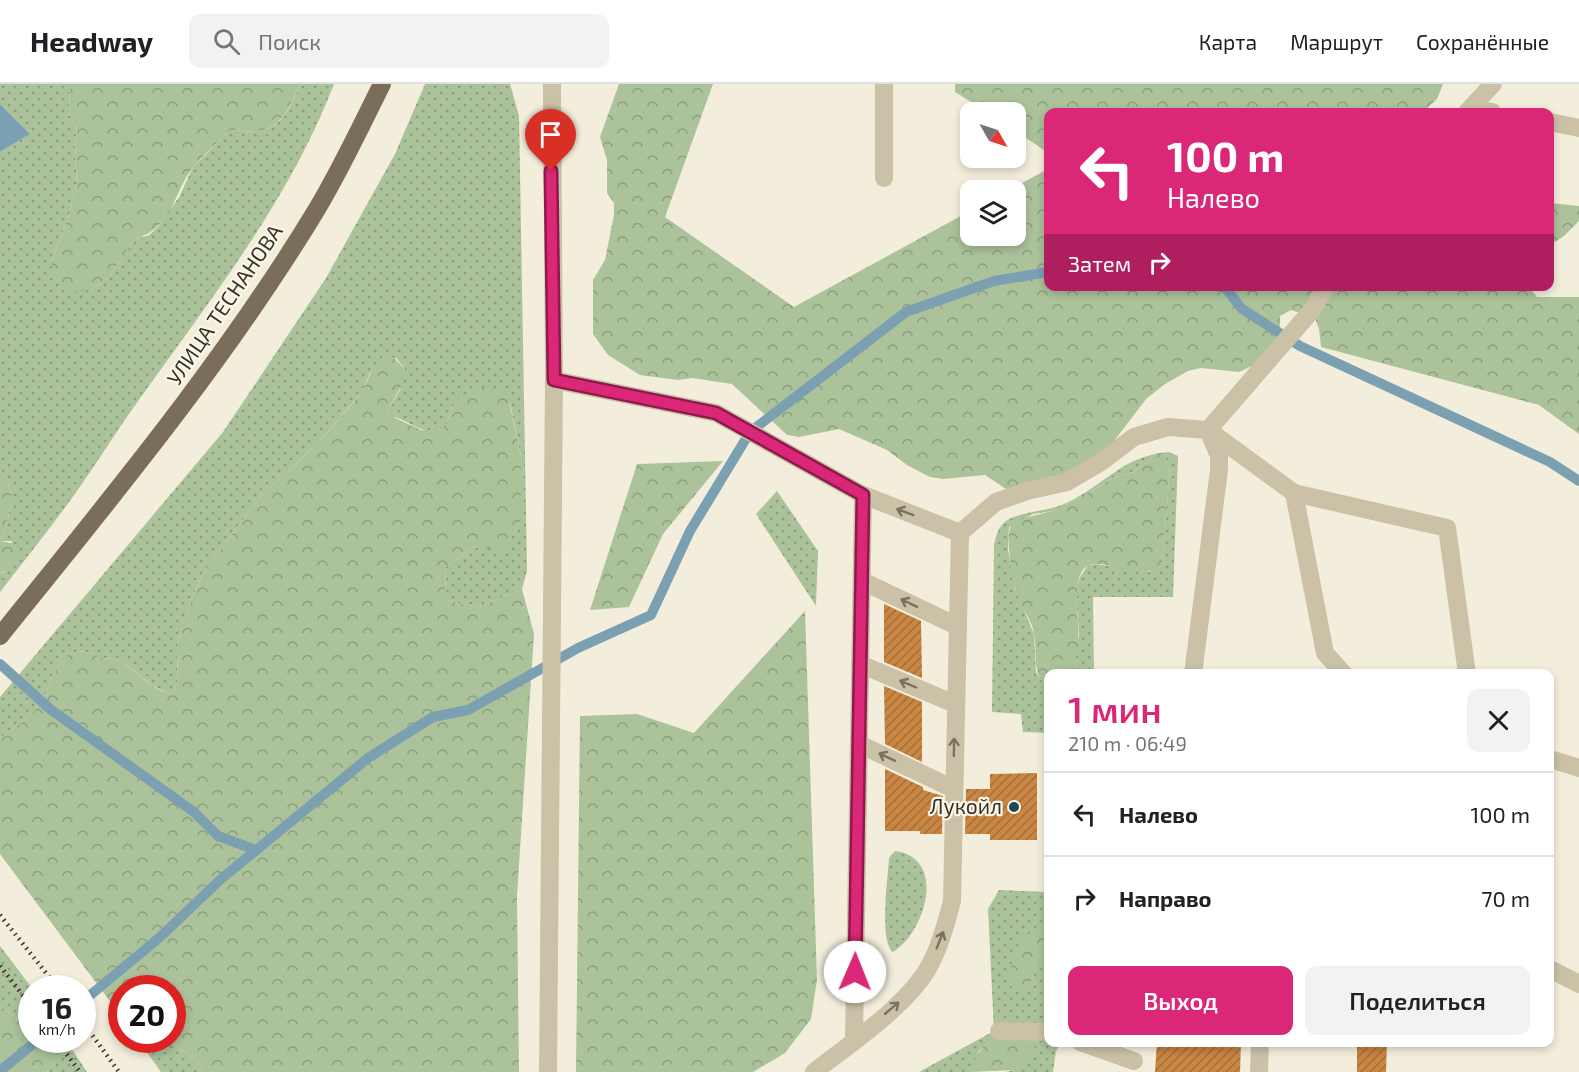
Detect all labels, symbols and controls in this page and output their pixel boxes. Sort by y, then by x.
search box [189,14,609,68]
text: Headway [30,24,153,58]
icon: search [210,25,243,58]
text: Поиск [258,28,321,54]
text: Карта [1199,29,1257,54]
text: Маршрут [1290,29,1383,54]
text: Сохранённые [1416,29,1549,54]
north arrow [960,102,1026,168]
map controls [960,102,1026,246]
pin [525,109,576,171]
icon: arrive [534,118,567,151]
text: 100 m [1167,130,1284,180]
icon: left [1068,132,1146,210]
button: layers [960,180,1026,246]
text: Налево [1167,181,1260,213]
street label: УЛИЦА ТЕСНАНОВА [161,219,287,389]
icon: right [1143,246,1176,279]
text: Затем [1068,250,1131,276]
one-way arrow [896,505,915,516]
one-way arrow [901,597,919,609]
one-way arrow [899,678,917,689]
text: 1 мин [1068,687,1162,730]
button: close [1467,689,1530,752]
text: 210 m · 06:49 [1068,731,1187,755]
one-way arrow [949,737,960,757]
one-way arrow [879,751,897,763]
place label: Лукойл [930,793,1002,819]
icon: left [1068,798,1101,831]
marker: Лукойл [1007,800,1021,814]
text: Налево [1119,801,1198,827]
text: 100 m [1471,801,1530,827]
icon: right [1068,882,1101,915]
text: Направо [1119,885,1212,911]
text: 70 m [1481,885,1530,911]
one-way arrow [935,931,946,950]
position arrow [823,940,887,1004]
button: Выход [1068,966,1293,1035]
button: Поделиться [1305,966,1530,1035]
speed limit sign: 20 [108,975,186,1053]
text: 16 [42,989,72,1025]
one-way arrow [883,1002,899,1015]
text: km/h [38,1020,76,1038]

